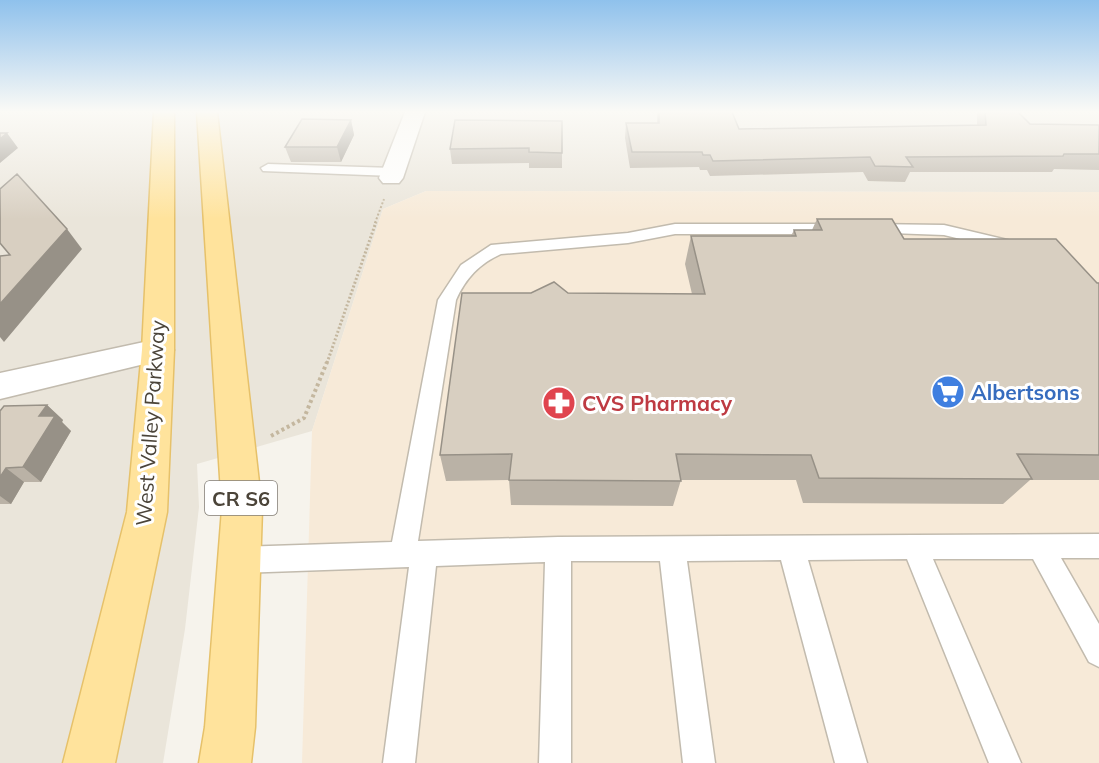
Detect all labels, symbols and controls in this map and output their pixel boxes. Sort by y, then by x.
street label: West Valley Parkway [130,319,170,527]
supermarket icon: Albertsons [930,374,966,410]
place label: Albertsons [971,379,1080,405]
pharmacy icon: CVS Pharmacy [541,385,577,421]
place label: CVS Pharmacy [582,390,733,416]
road number: CR S6 [205,481,277,515]

